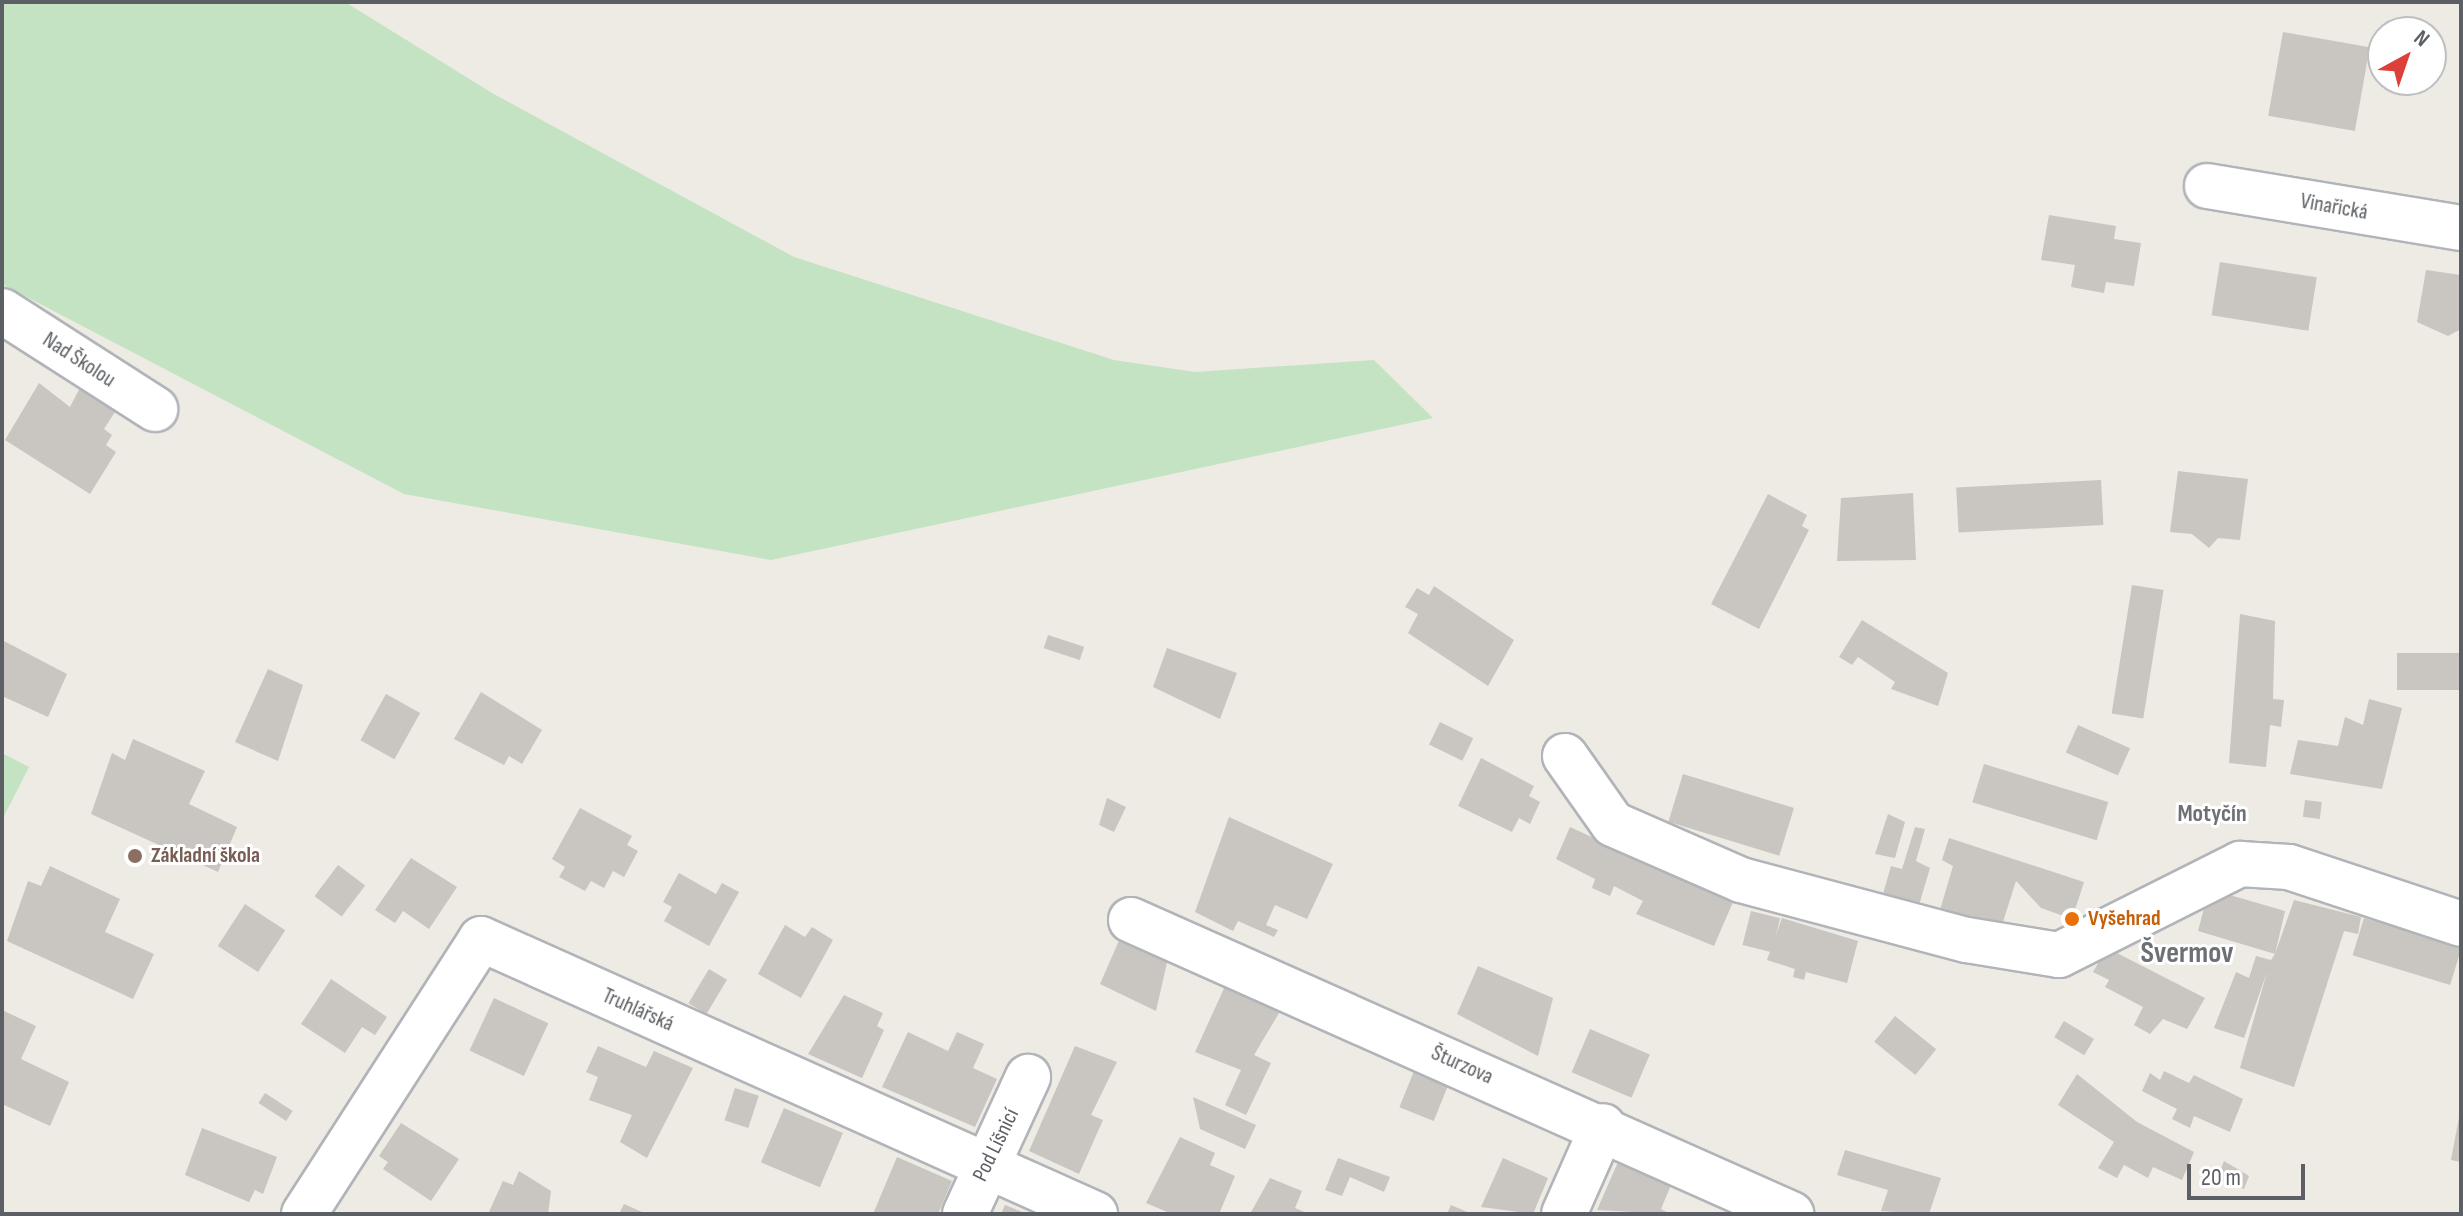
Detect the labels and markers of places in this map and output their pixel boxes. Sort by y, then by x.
place label: Základní škola [151,843,260,869]
marker: Základní škola [126,847,144,865]
place label: Vyšehrad [2088,906,2161,932]
marker: Vyšehrad [2063,910,2081,928]

